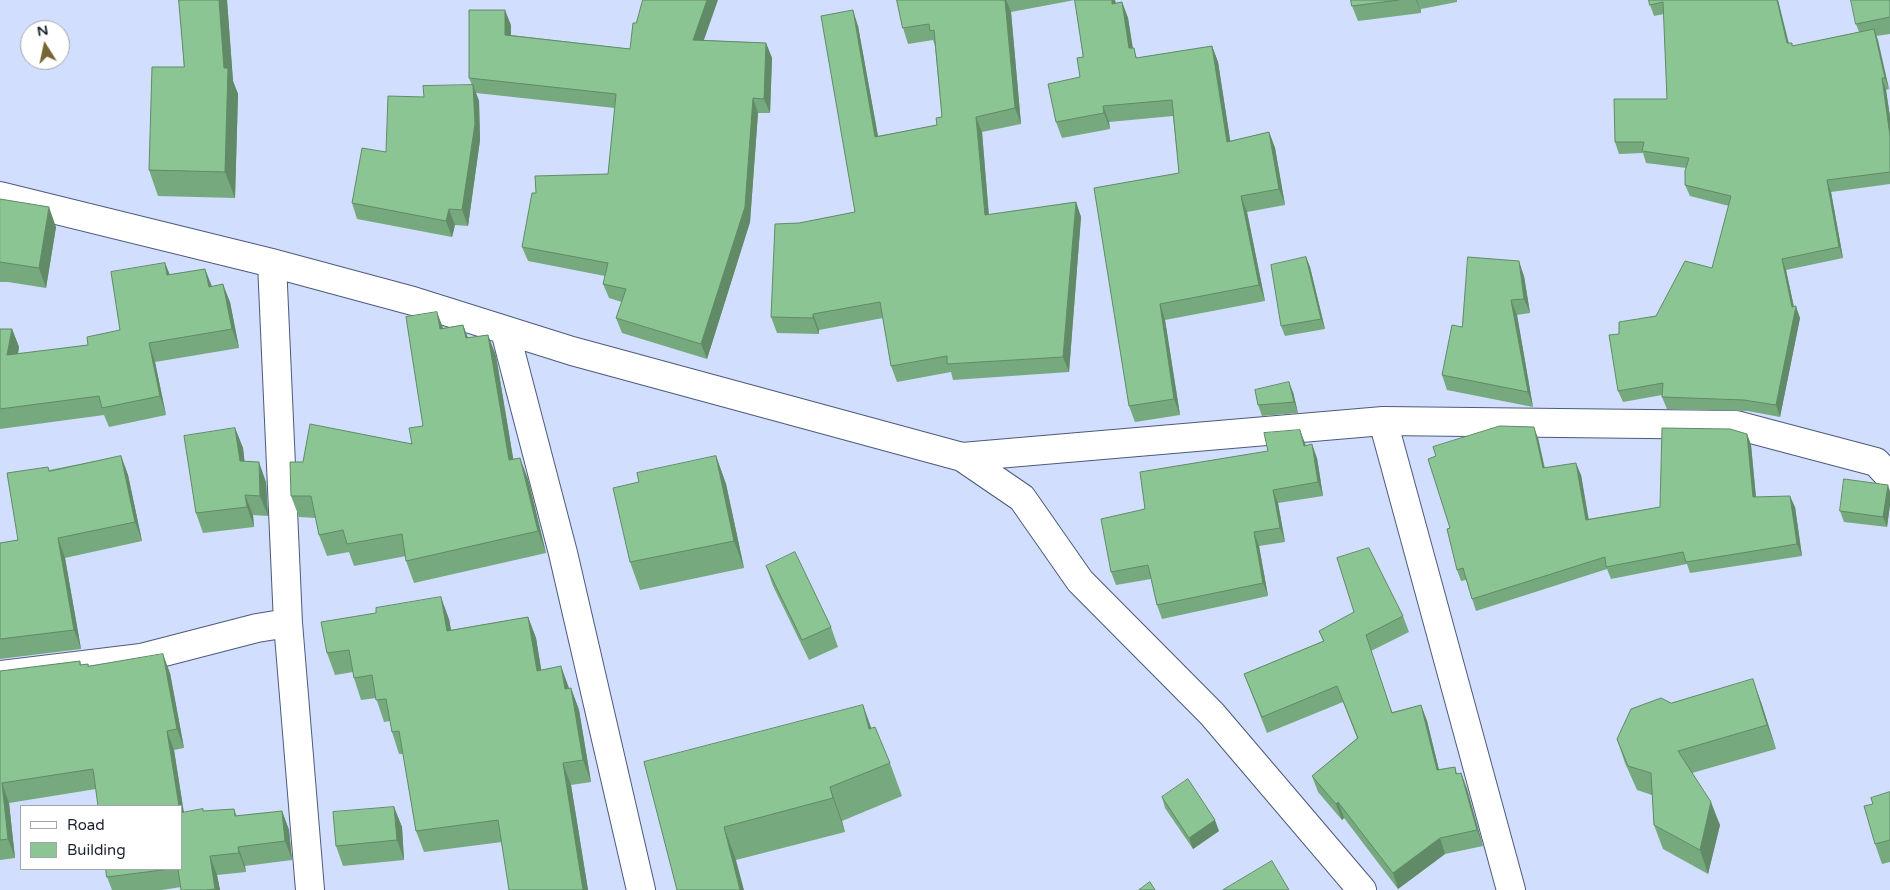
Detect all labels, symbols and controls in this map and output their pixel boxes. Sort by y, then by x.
north arrow [20,20,70,70]
text: N [35,21,49,40]
legend [20,805,182,870]
text: Road [67,816,105,834]
text: Building [67,841,126,859]

